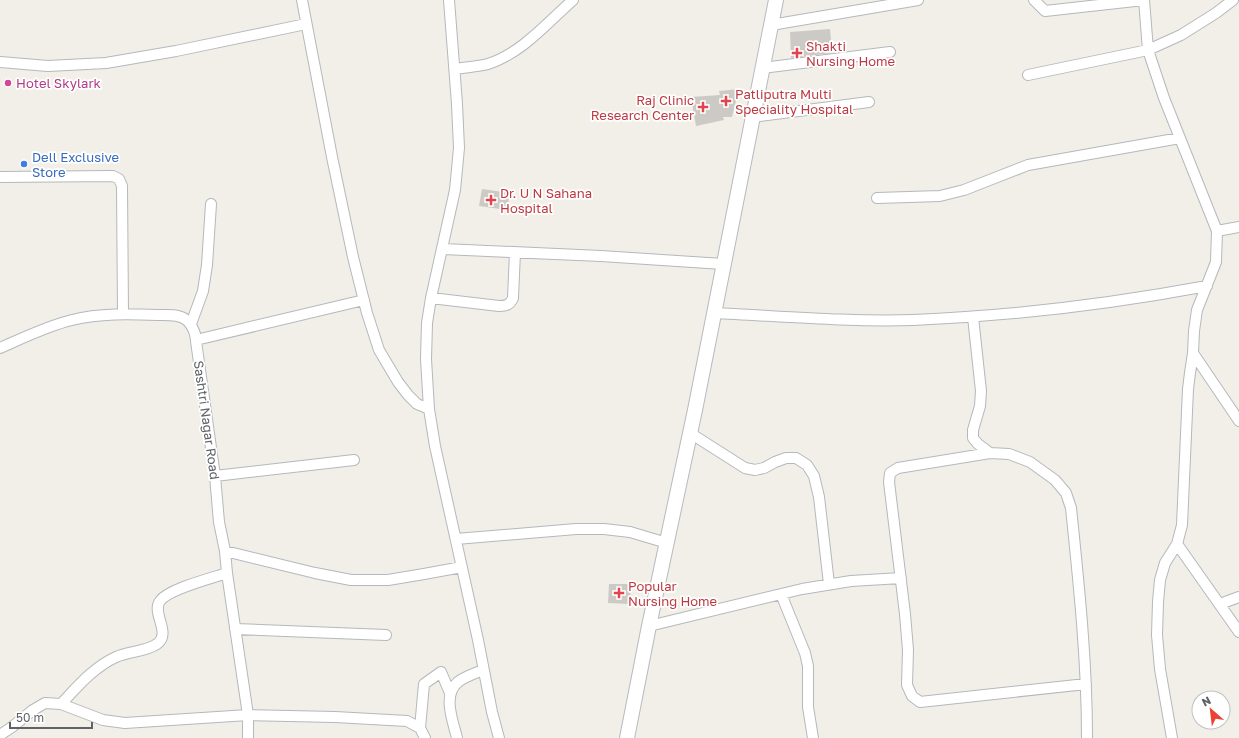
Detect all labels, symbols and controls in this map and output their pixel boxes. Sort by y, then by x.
place label: Shakti Nursing Home [806,38,895,69]
marker: Shakti Nursing Home [791,47,803,59]
place label: Hotel Skylark [16,75,101,91]
marker: Hotel Skylark [3,78,13,88]
place label: Patliputra Multi Speciality Hospital [735,86,853,117]
place label: Raj Clinic Research Center [591,92,694,123]
marker: Patliputra Multi Speciality Hospital [720,95,732,107]
marker: Raj Clinic Research Center [697,101,709,113]
place label: Dell Exclusive Store [32,149,119,180]
marker: Dell Exclusive Store [19,159,29,169]
place label: Dr. U N Sahana Hospital [500,185,592,216]
marker: Dr. U N Sahana Hospital [485,194,497,206]
street label: Sashtri Nagar Road [191,359,223,481]
place label: Popular Nursing Home [628,578,717,609]
marker: Popular Nursing Home [613,587,625,599]
north arrow [1191,690,1231,730]
text: N [1199,693,1213,708]
scale bar [10,704,92,730]
text: 50 m [16,710,44,725]

